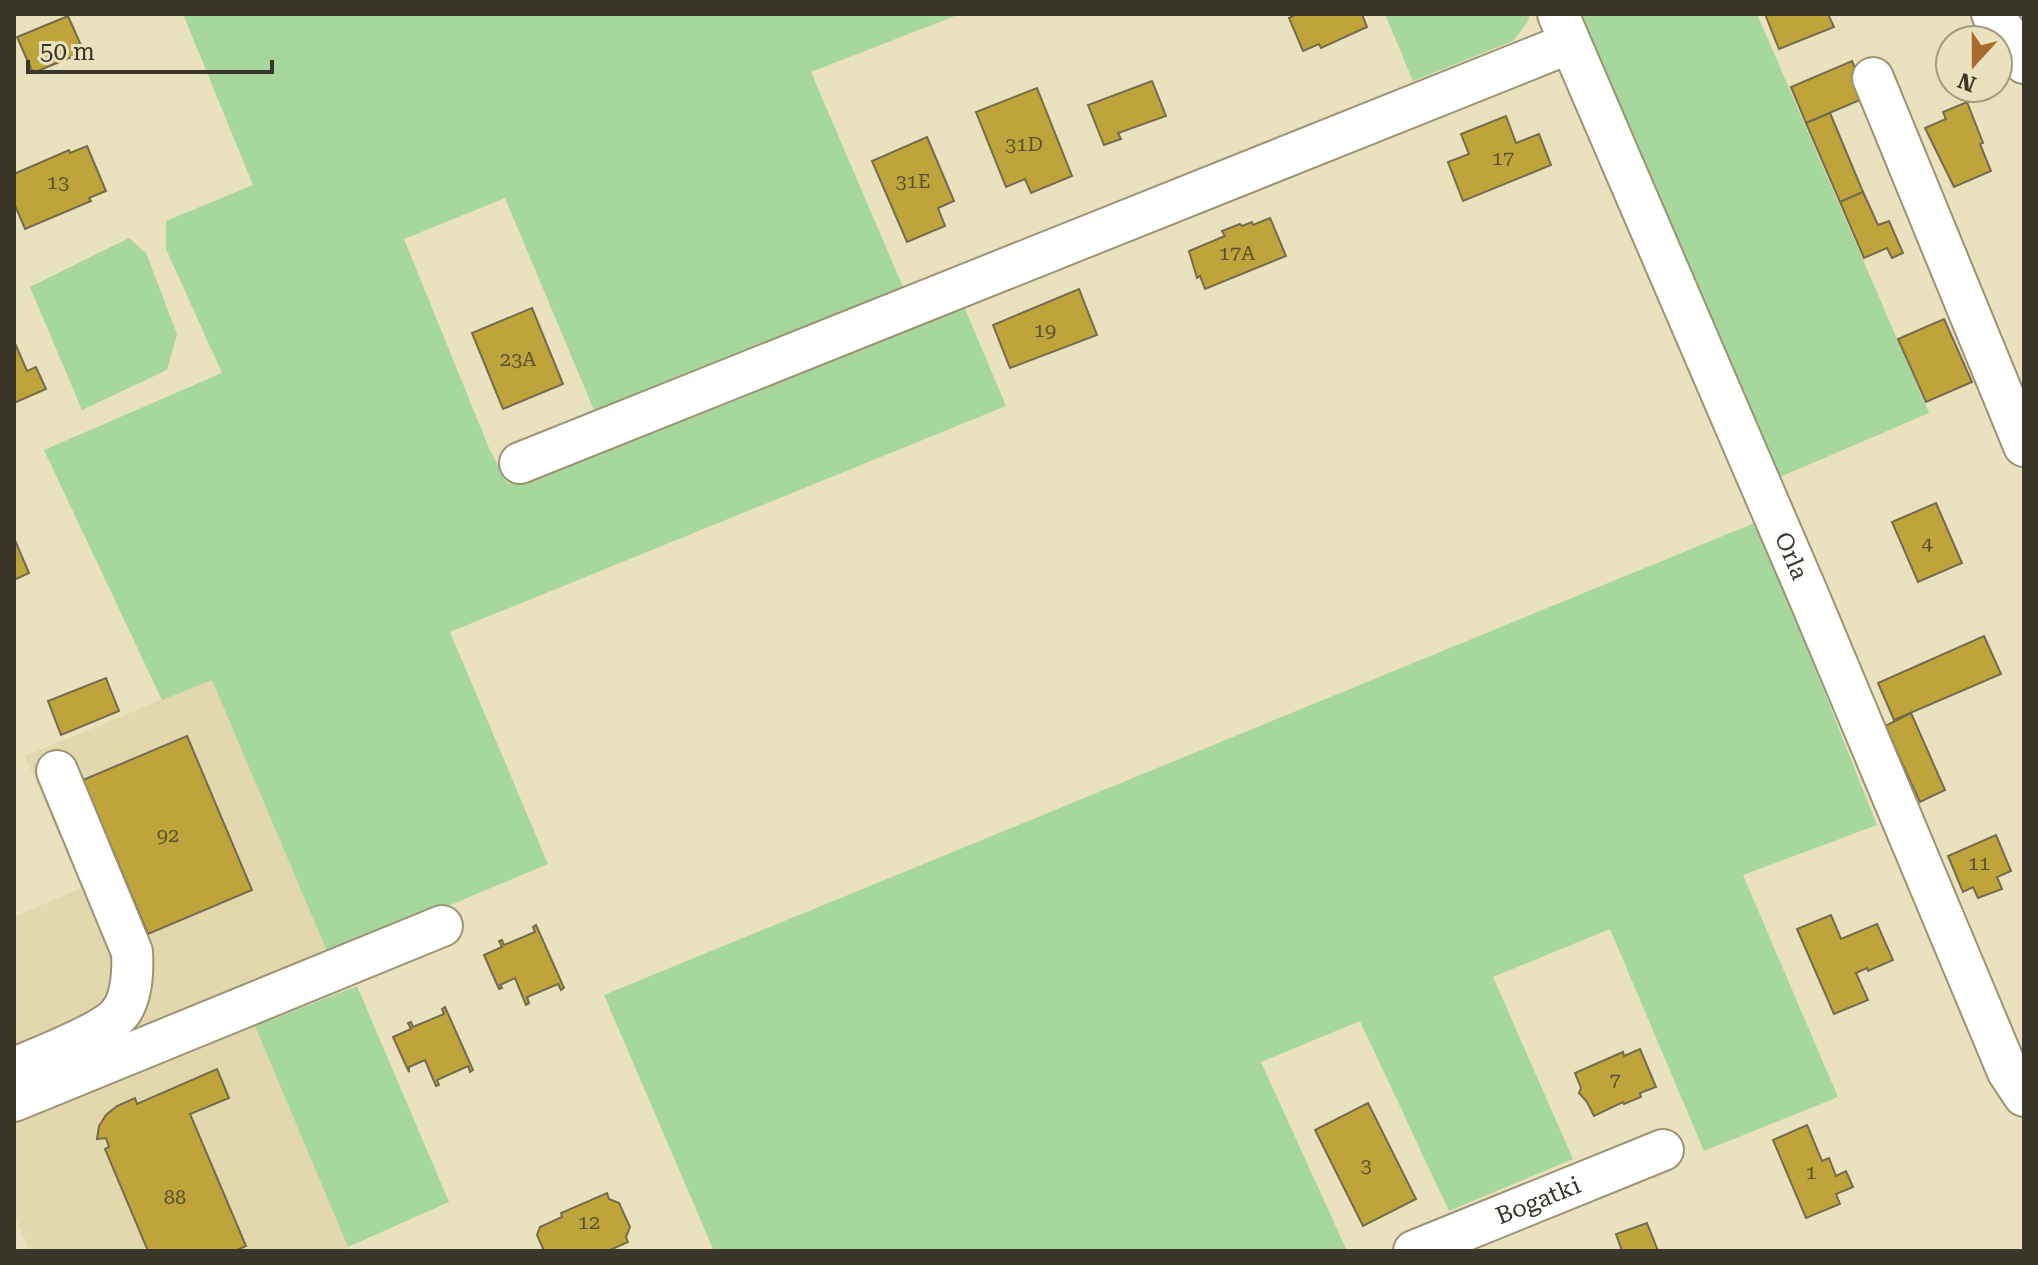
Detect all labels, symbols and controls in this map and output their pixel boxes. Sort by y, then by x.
scale bar [28,24,272,74]
north arrow [1934,24,2014,104]
text: 50 m [40,38,95,66]
text: N [1955,67,1979,97]
house number: 31D [1005,132,1043,156]
house number: 17 [1492,146,1514,170]
house number: 31E [895,169,931,193]
house number: 13 [47,170,69,194]
house number: 17A [1219,241,1255,265]
house number: 19 [1034,318,1056,342]
house number: 23A [500,347,536,371]
street label: Orla [1769,528,1814,584]
house number: 4 [1921,531,1933,555]
house number: 92 [157,823,179,847]
house number: 11 [1968,851,1990,875]
house number: 7 [1609,1068,1621,1092]
house number: 3 [1360,1153,1372,1177]
house number: 1 [1805,1160,1817,1184]
street label: Bogatki [1492,1171,1585,1230]
house number: 88 [164,1185,186,1209]
house number: 12 [578,1210,600,1234]

